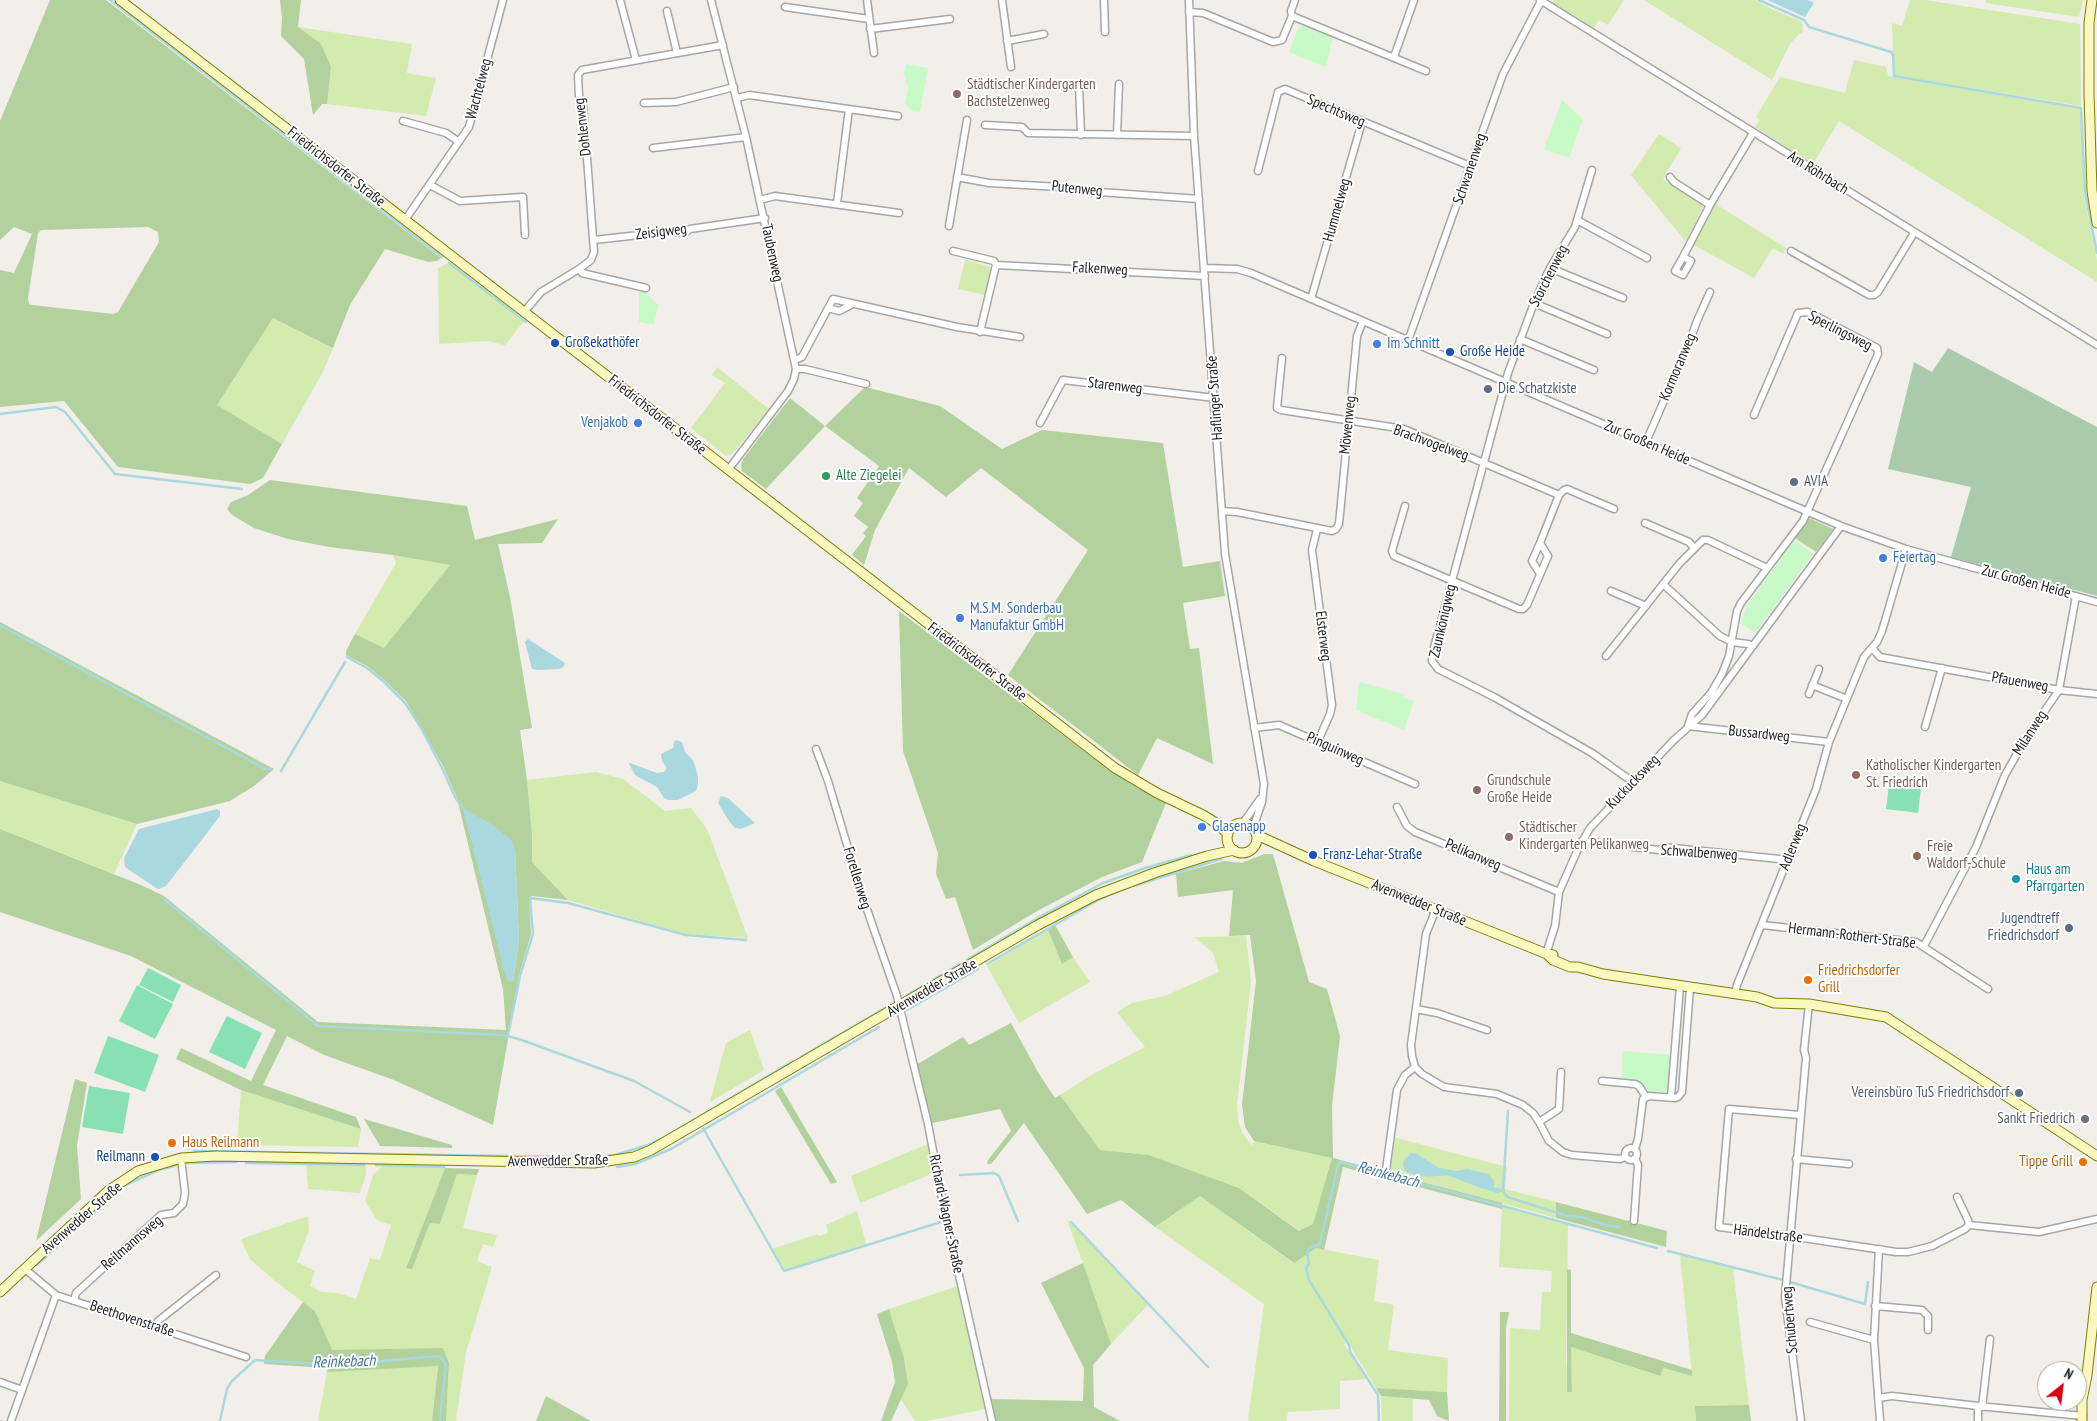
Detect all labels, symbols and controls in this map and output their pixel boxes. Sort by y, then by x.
street label: Wachtelweg [462,56,496,122]
place label: Städtischer Kindergarten Bachstelzenweg [967,76,1096,111]
marker: Städtischer Kindergarten Bachstelzenweg [951,88,963,100]
street label: Spechtsweg [1304,91,1368,131]
street label: Dohlenweg [571,97,595,157]
street label: Friedrichsdorfer Straße [284,123,388,211]
street label: Schwanenweg [1449,131,1491,207]
street label: Am Röhrbach [1784,147,1852,199]
street label: Hummelweg [1319,176,1355,244]
street label: Putenweg [1051,177,1103,201]
street label: Zeisigweg [634,220,688,244]
street label: Taubenweg [757,223,787,283]
street label: Storchenweg [1526,242,1572,310]
street label: Falkenweg [1072,259,1128,279]
street label: Sperlingsweg [1805,307,1875,355]
street label: Kormoranweg [1656,331,1700,403]
place label: Großekathöfer [565,334,639,352]
place label: Im Schnitt [1387,335,1440,353]
marker: Großekathöfer [549,337,561,349]
marker: Im Schnitt [1371,338,1383,350]
place label: Große Heide [1460,343,1525,361]
marker: Große Heide [1444,346,1456,358]
street label: Haflinger Straße [1203,355,1227,441]
street label: Friedrichsdorfer Straße [605,371,709,459]
street label: Starenweg [1087,374,1143,398]
place label: Die Schatzkiste [1498,380,1577,398]
marker: Die Schatzkiste [1482,383,1494,395]
street label: Möwenweg [1336,395,1360,455]
place label: Venjakob [581,414,628,432]
marker: Venjakob [632,417,644,429]
street label: Zur Großen Heide [1601,417,1693,469]
street label: Brachvogelweg [1391,421,1471,465]
place label: Alte Ziegelei [836,467,902,485]
marker: Alte Ziegelei [820,470,832,482]
place label: AVIA [1804,473,1828,491]
marker: AVIA [1788,476,1800,488]
place label: Feiertag [1893,549,1936,567]
marker: Feiertag [1877,552,1889,564]
street label: Zur Großen Heide [1979,561,2073,603]
street label: Zaunkönigweg [1426,582,1460,660]
place label: M.S.M. Sonderbau Manufaktur GmbH [970,600,1064,635]
street label: Elsterweg [1311,610,1335,662]
marker: M.S.M. Sonderbau Manufaktur GmbH [954,612,966,624]
street label: Friedrichsdorfer Straße [924,619,1030,705]
street label: Pfauenweg [1990,668,2050,696]
street label: Milanweg [2009,707,2051,759]
street label: Bussardweg [1727,722,1791,746]
street label: Pinguinweg [1304,728,1366,770]
street label: Kuckucksweg [1603,751,1663,813]
place label: Katholischer Kindergarten St. Friedrich [1866,757,2001,792]
marker: Katholischer Kindergarten St. Friedrich [1850,769,1862,781]
place label: Grundschule Große Heide [1487,772,1552,807]
marker: Grundschule Große Heide [1471,784,1483,796]
place label: Glasenapp [1212,818,1266,836]
place label: Städtischer Kindergarten Pelikanweg [1519,819,1649,854]
marker: Glasenapp [1196,821,1208,833]
street label: Adlerweg [1776,821,1810,873]
marker: Städtischer Kindergarten Pelikanweg [1503,831,1515,843]
street label: Pelikanweg [1442,835,1504,875]
place label: Freie Waldorf-Schule [1927,838,2006,873]
street label: Schwalbenweg [1660,841,1738,865]
street label: Forellenweg [839,845,875,911]
place label: Franz-Lehar-Straße [1323,846,1422,864]
marker: Franz-Lehar-Straße [1307,849,1319,861]
marker: Freie Waldorf-Schule [1911,850,1923,862]
place label: Haus am Pfarrgarten [2026,861,2085,896]
marker: Haus am Pfarrgarten [2010,873,2022,885]
street label: Avenwedder Straße [1369,876,1469,930]
place label: Jugendtreff Friedrichsdorf [1987,910,2059,945]
street label: Hermann-Rothert-Straße [1787,919,1917,953]
marker: Jugendtreff Friedrichsdorf [2063,922,2075,934]
street label: Avenwedder Straße [884,955,980,1021]
place label: Friedrichsdorfer Grill [1818,962,1900,997]
marker: Friedrichsdorfer Grill [1802,974,1814,986]
place label: Vereinsbüro TuS Friedrichsdorf [1851,1084,2009,1102]
marker: Vereinsbüro TuS Friedrichsdorf [2013,1087,2025,1099]
place label: Sankt Friedrich [1997,1110,2075,1128]
marker: Sankt Friedrich [2079,1113,2091,1125]
place label: Haus Reilmann [182,1134,259,1152]
marker: Haus Reilmann [166,1137,178,1149]
place label: Reilmann [97,1148,145,1166]
marker: Reilmann [149,1151,161,1163]
street label: Avenwedder Straße [507,1151,609,1171]
street label: Richard-Wagner-Straße [925,1153,967,1275]
place label: Tippe Grill [2019,1153,2073,1171]
marker: Tippe Grill [2077,1156,2089,1168]
water label: Reinkebach [1355,1158,1421,1192]
street label: Avenwedder Straße [38,1178,126,1258]
street label: Reilmannsweg [98,1212,166,1274]
street label: Händelstraße [1732,1221,1804,1247]
street label: Schubertweg [1778,1286,1802,1354]
street label: Beethovenstraße [87,1297,177,1341]
water label: Reinkebach [312,1351,376,1373]
north arrow [2037,1361,2087,1411]
text: N [2061,1364,2076,1383]

